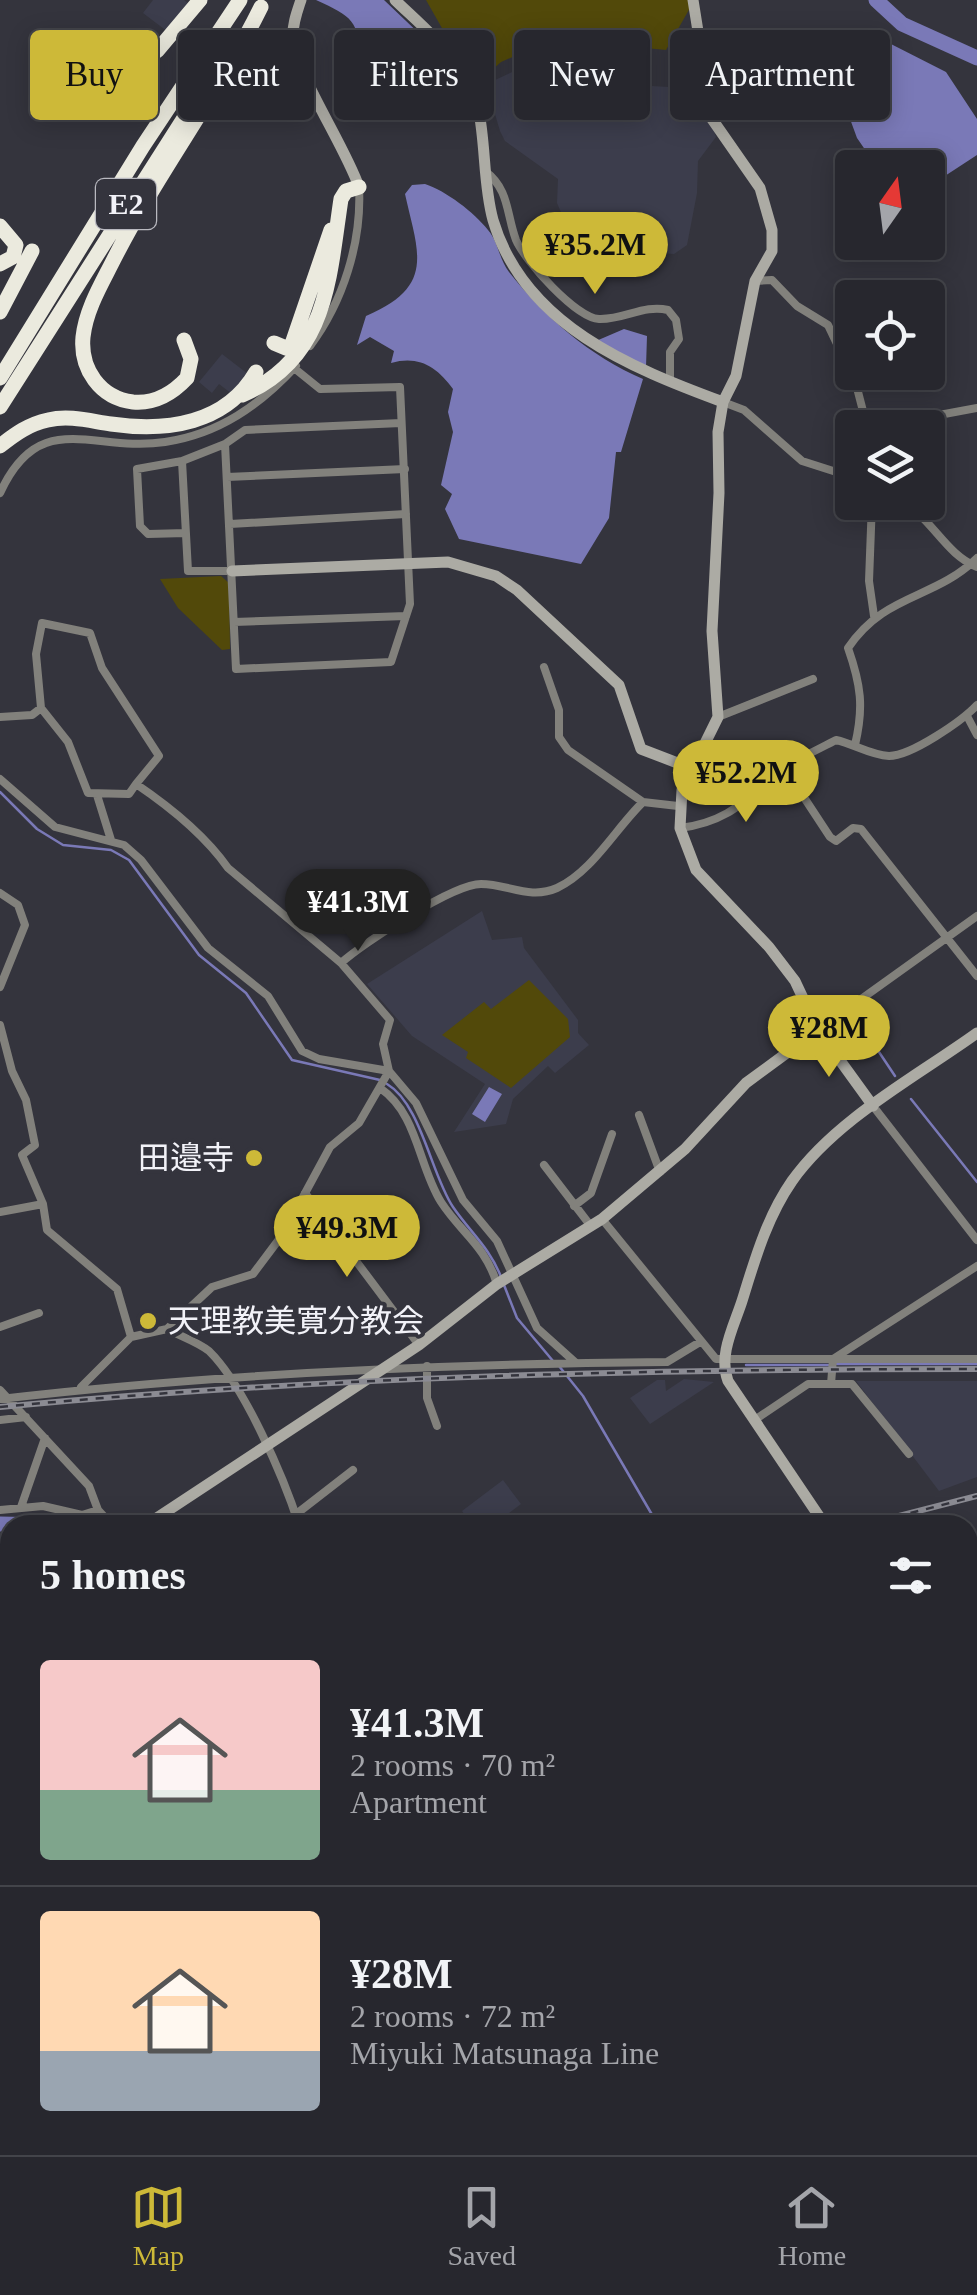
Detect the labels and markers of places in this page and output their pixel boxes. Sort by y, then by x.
pin: ¥35.2M [514,212,676,297]
pin: ¥52.2M [665,740,827,825]
pin: ¥41.3M [277,869,439,954]
pin: ¥28M [770,995,888,1080]
place label: 田邉寺 [138,1140,234,1176]
marker: 田邉寺 [243,1147,265,1169]
pin: ¥49.3M [266,1195,428,1280]
place label: 天理教美寛分教会 [168,1303,424,1339]
marker: 天理教美寛分教会 [137,1310,159,1332]

